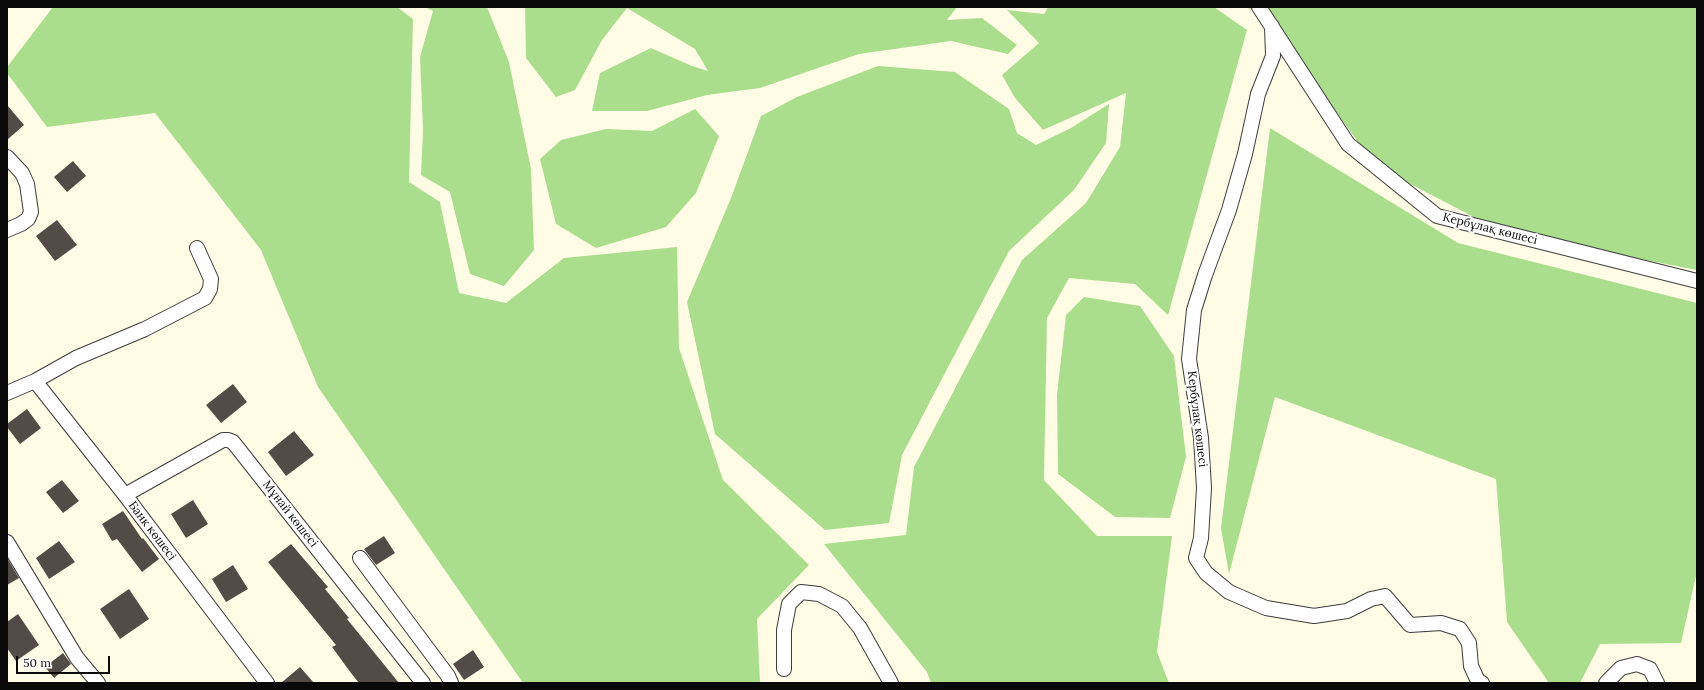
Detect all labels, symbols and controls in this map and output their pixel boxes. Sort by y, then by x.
street label: Кербұлақ көшесі [1441,210,1539,248]
street label: Кербұлақ көшесі [1184,370,1210,468]
street label: Мұнай көшесі [259,478,321,550]
street label: Банк көшесі [125,499,179,563]
scale bar [18,648,112,674]
text: 50 m [23,655,51,670]

